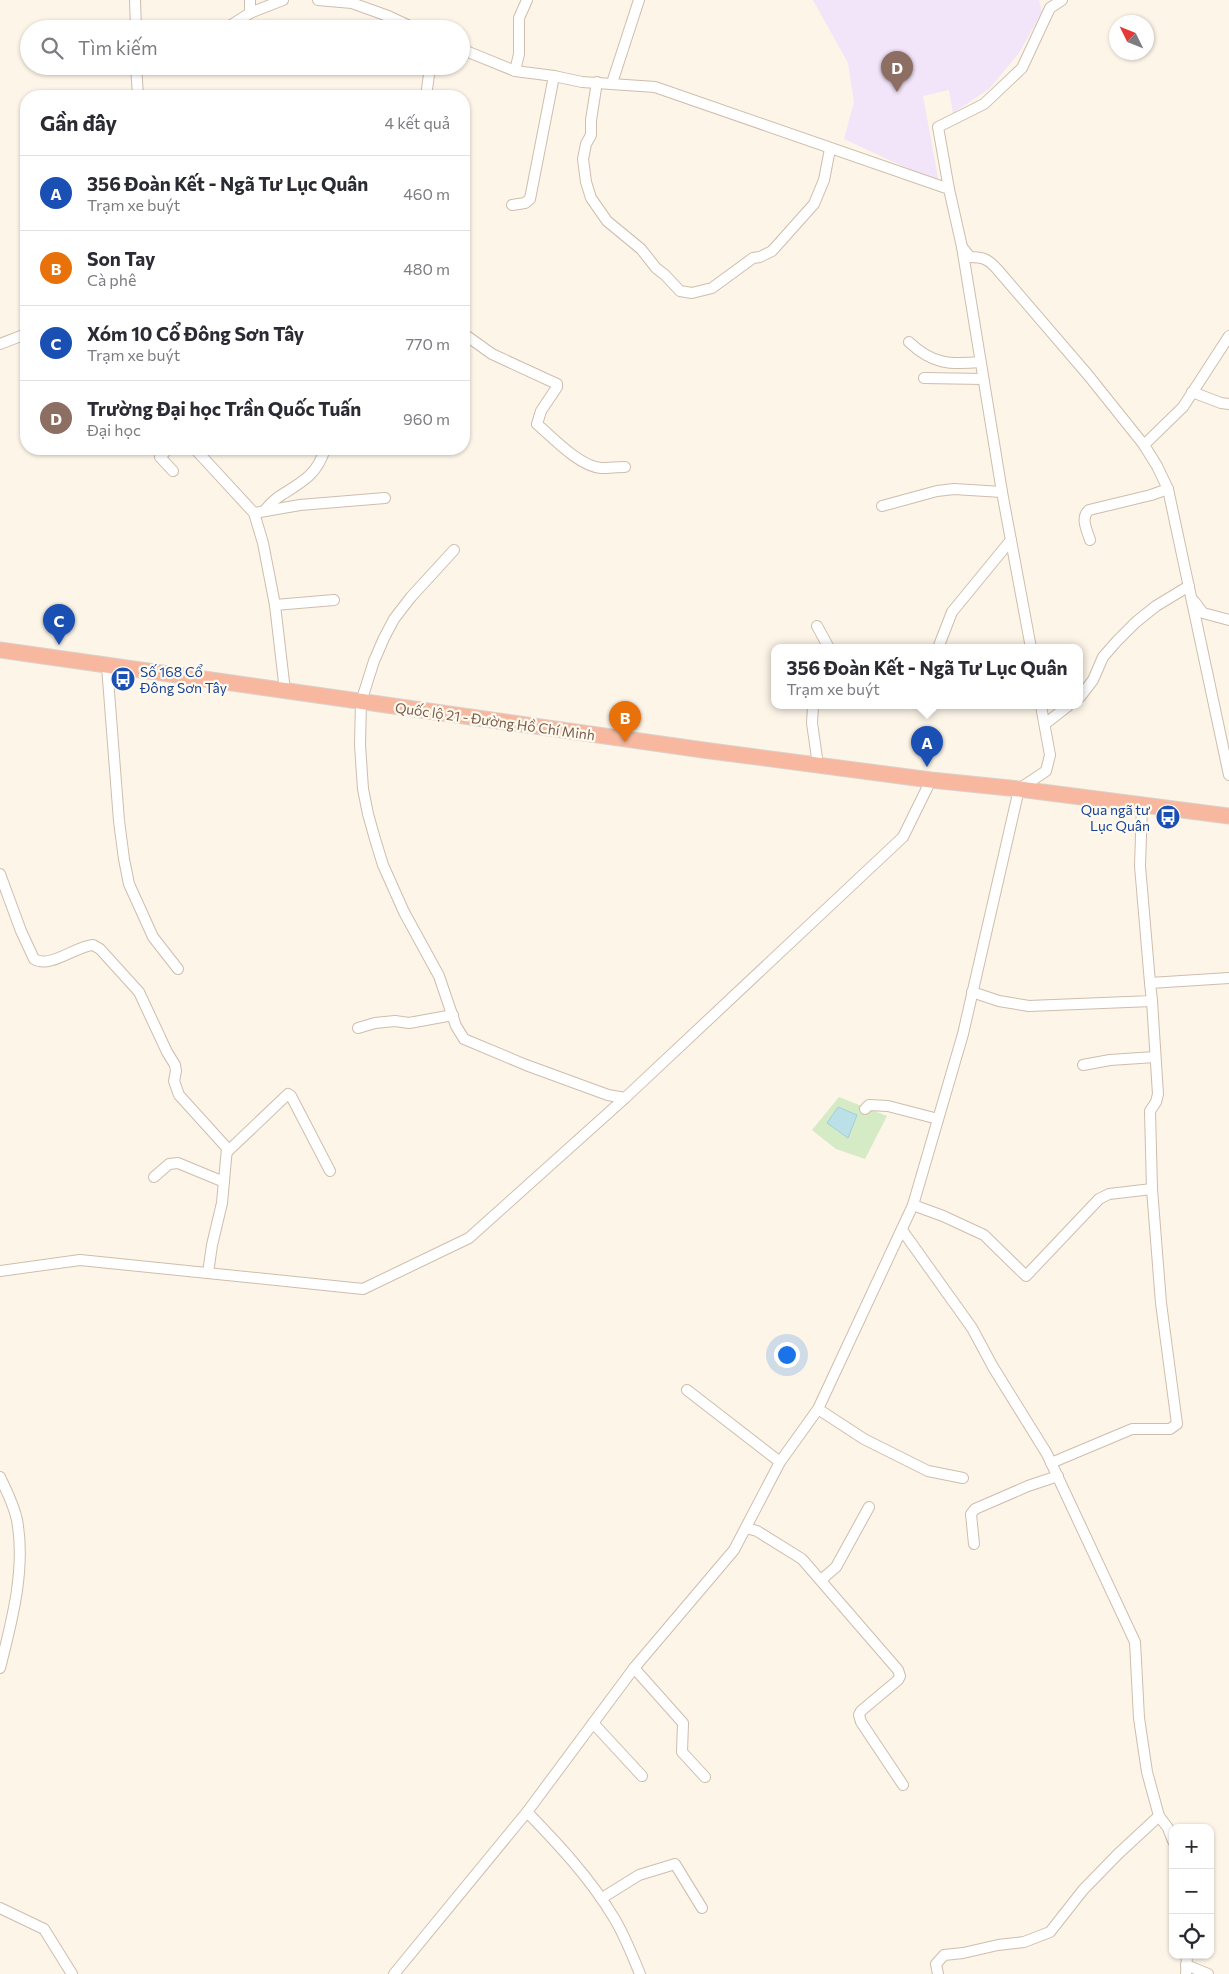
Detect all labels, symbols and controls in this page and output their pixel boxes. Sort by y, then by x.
north arrow [1109,15,1154,60]
search box [20,20,470,75]
icon: search [38,34,66,62]
text: Tìm kiếm [78,36,157,59]
pin: D [881,51,913,92]
text: Gần đây [40,110,117,135]
text: 4 kết quả [384,113,450,132]
text: 356 Đoàn Kết - Ngã Tư Lục Quân [87,172,368,195]
text: A [50,184,62,203]
text: 460 m [403,184,450,203]
text: Trạm xe buýt [87,195,180,214]
text: Son Tay [87,247,156,270]
text: B [51,259,61,278]
text: 480 m [403,259,450,278]
text: Cà phê [87,270,136,289]
text: Xóm 10 Cổ Đông Sơn Tây [87,322,304,345]
text: C [51,334,61,353]
text: 770 m [406,334,450,353]
text: Trạm xe buýt [87,345,180,364]
text: Trường Đại học Trần Quốc Tuấn [87,397,361,420]
text: D [50,409,62,428]
text: 960 m [403,409,450,428]
text: Đại học [87,420,141,439]
pin: C [43,604,75,645]
popup [771,644,1083,709]
text: 356 Đoàn Kết - Ngã Tư Lục Quân [786,656,1068,679]
place label: Số 168 Cổ Đông Sơn Tây [139,663,227,696]
bus stop icon: Số 168 Cổ Đông Sơn Tây [110,666,136,692]
text: Trạm xe buýt [786,679,880,698]
street label: Quốc lộ 21 - Đường Hồ Chí Minh [394,699,596,743]
pin: B [609,701,641,742]
pin: A [911,726,943,767]
place label: Qua ngã tư Lục Quân [1081,801,1150,834]
bus stop icon: Qua ngã tư Lục Quân [1155,804,1181,830]
your location [774,1342,800,1368]
map controls [1169,1824,1214,1959]
button: + [1169,1824,1214,1869]
button: − [1169,1869,1214,1914]
button: locate [1169,1914,1214,1959]

